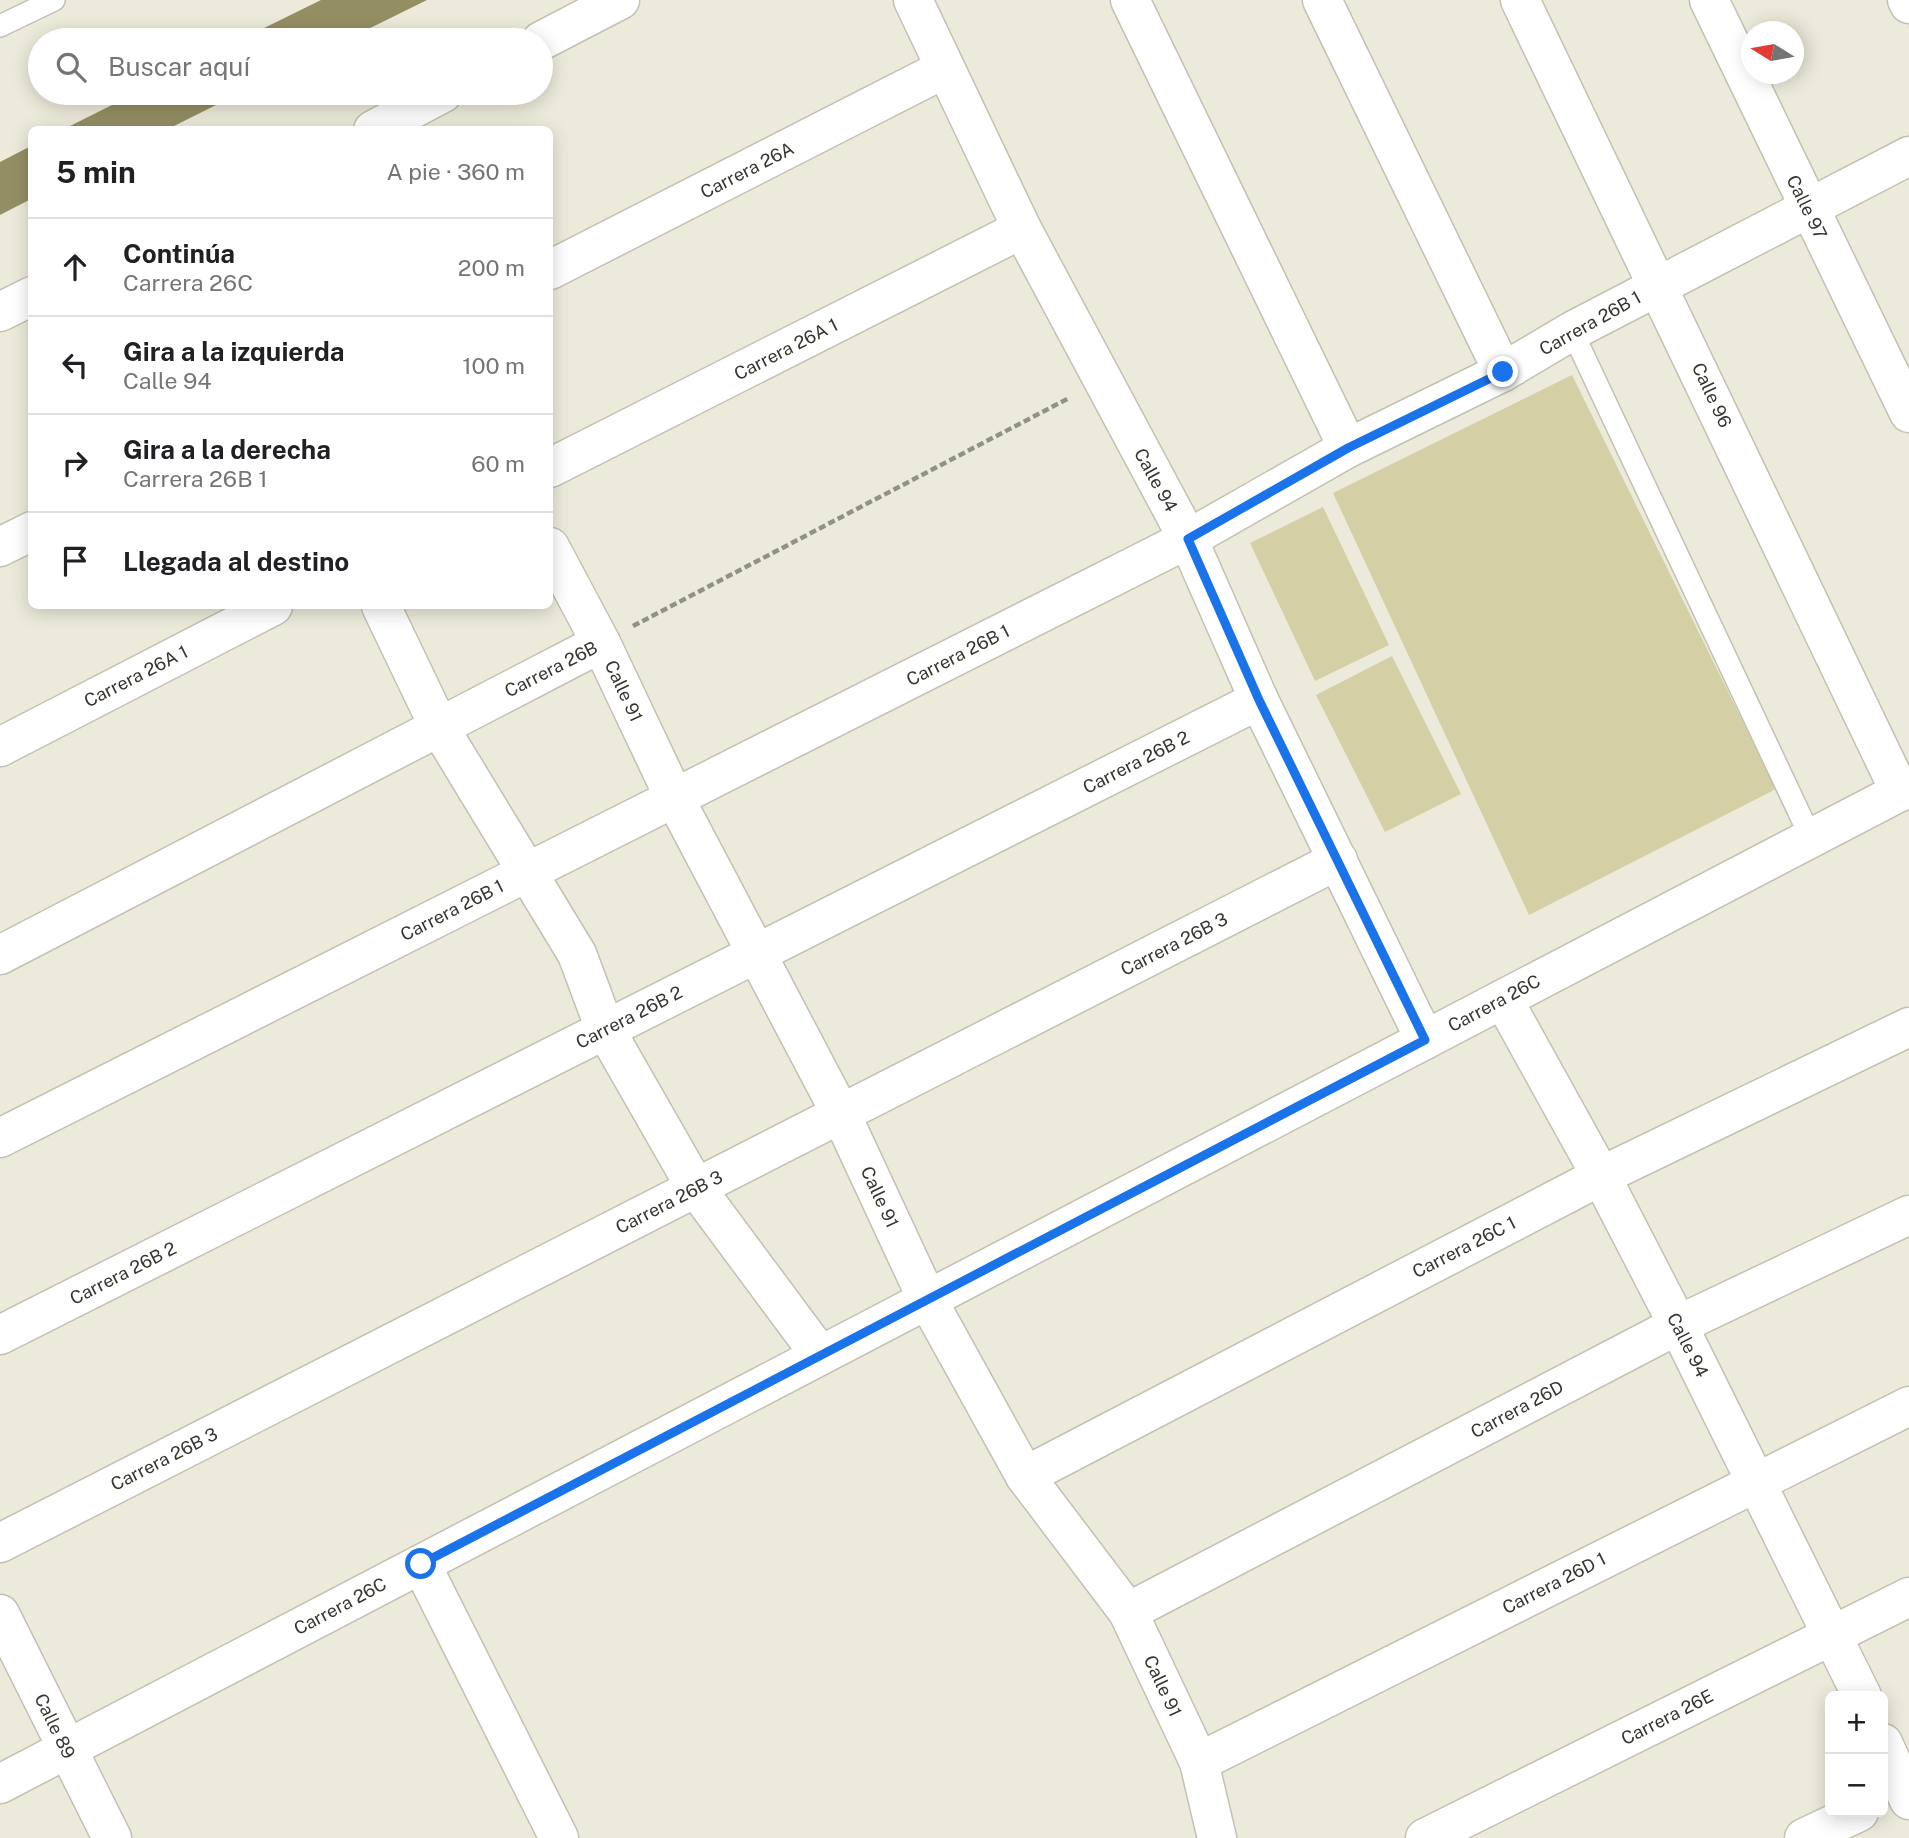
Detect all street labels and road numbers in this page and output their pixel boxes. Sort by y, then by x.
street label: Carrera 26A [697,137,797,203]
street label: Calle 97 [1783,172,1831,242]
street label: Carrera 26B 1 [1535,286,1645,360]
street label: Carrera 26A 1 [731,314,841,384]
street label: Calle 96 [1688,359,1736,431]
street label: Calle 94 [1130,445,1182,515]
street label: Carrera 26B 1 [903,620,1013,690]
street label: Carrera 26B [501,637,601,701]
street label: Carrera 26A 1 [81,641,191,711]
street label: Calle 91 [601,657,647,725]
street label: Carrera 26B 2 [1079,726,1193,798]
street label: Carrera 26B 1 [397,875,507,945]
street label: Carrera 26B 3 [1117,908,1231,980]
street label: Carrera 26C [1444,970,1544,1036]
street label: Carrera 26B 2 [572,981,686,1053]
street label: Calle 91 [857,1163,903,1231]
street label: Carrera 26B 3 [612,1166,726,1238]
street label: Carrera 26C 1 [1409,1212,1519,1282]
street label: Carrera 26B 2 [66,1237,180,1309]
street label: Calle 94 [1663,1309,1713,1381]
street label: Carrera 26D [1467,1376,1567,1442]
street label: Carrera 26B 3 [107,1423,221,1495]
street label: Carrera 26D 1 [1499,1548,1609,1618]
street label: Carrera 26C [290,1573,390,1639]
street label: Calle 91 [1140,1652,1186,1720]
street label: Carrera 26E [1617,1685,1717,1749]
street label: Calle 89 [30,1690,80,1762]

